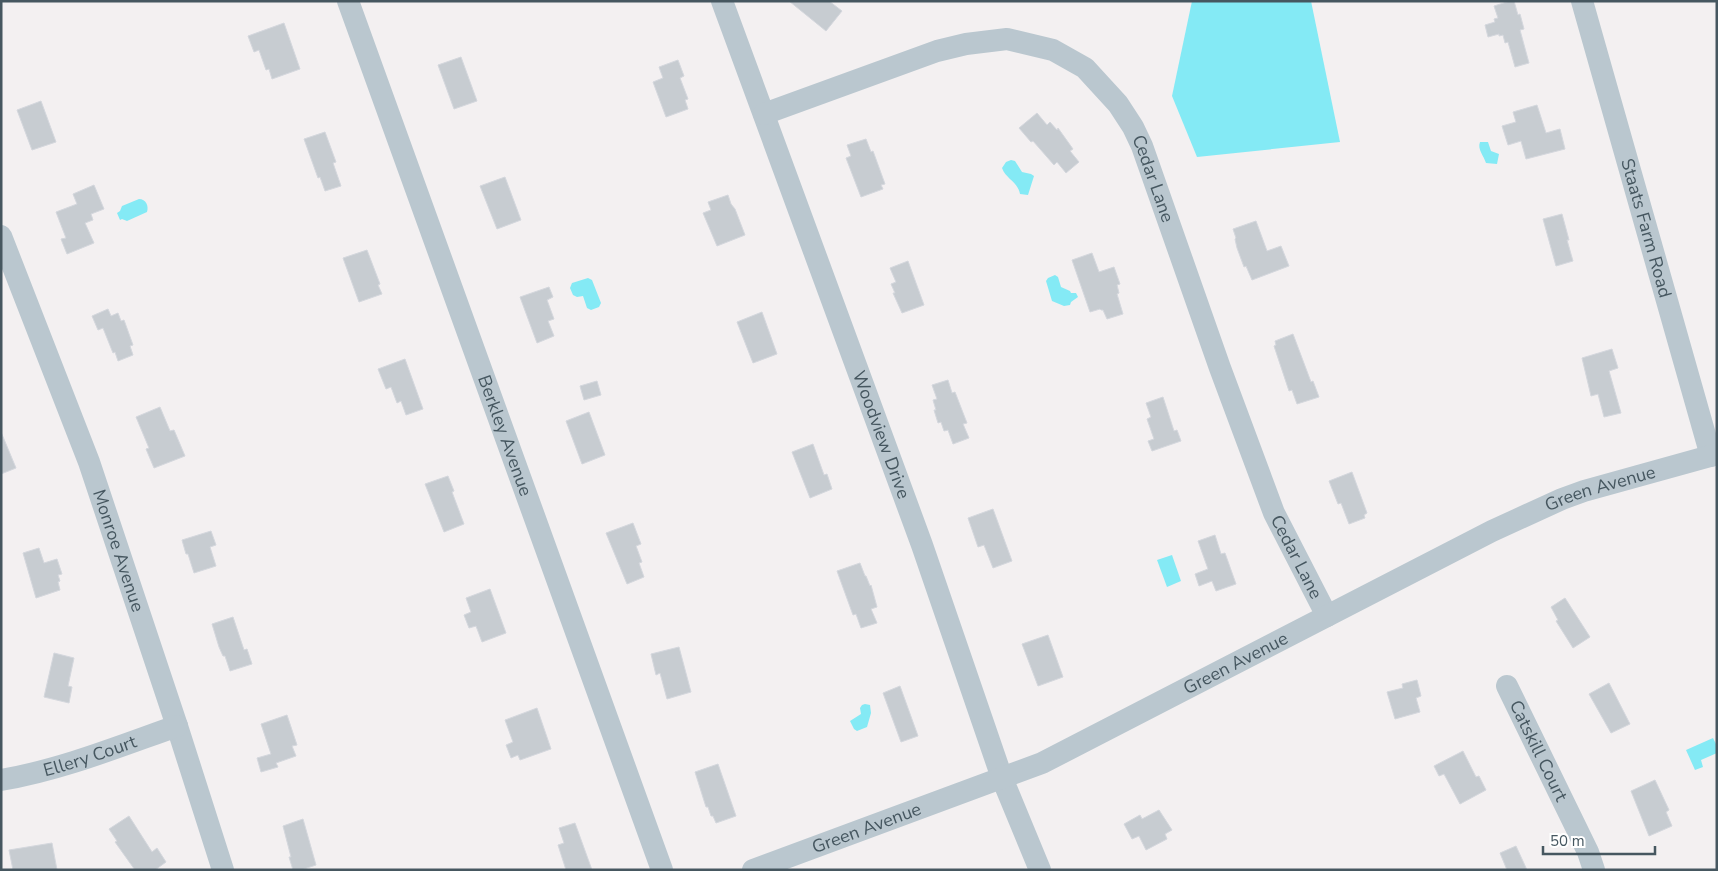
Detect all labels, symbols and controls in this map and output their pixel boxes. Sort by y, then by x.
street label: Cedar Lane [1126,131,1180,226]
street label: Staats Farm Road [1615,156,1677,300]
street label: Woodview Drive [847,367,916,502]
street label: Berkley Avenue [472,372,538,499]
street label: Green Avenue [1541,460,1658,517]
street label: Monroe Avenue [87,486,150,615]
street label: Cedar Lane [1265,511,1328,603]
street label: Green Avenue [1179,626,1292,700]
street label: Catskill Court [1504,696,1574,806]
street label: Ellery Court [41,729,140,782]
street label: Green Avenue [809,797,924,859]
scale bar [1543,824,1656,856]
text: 50 m [1550,831,1585,851]

